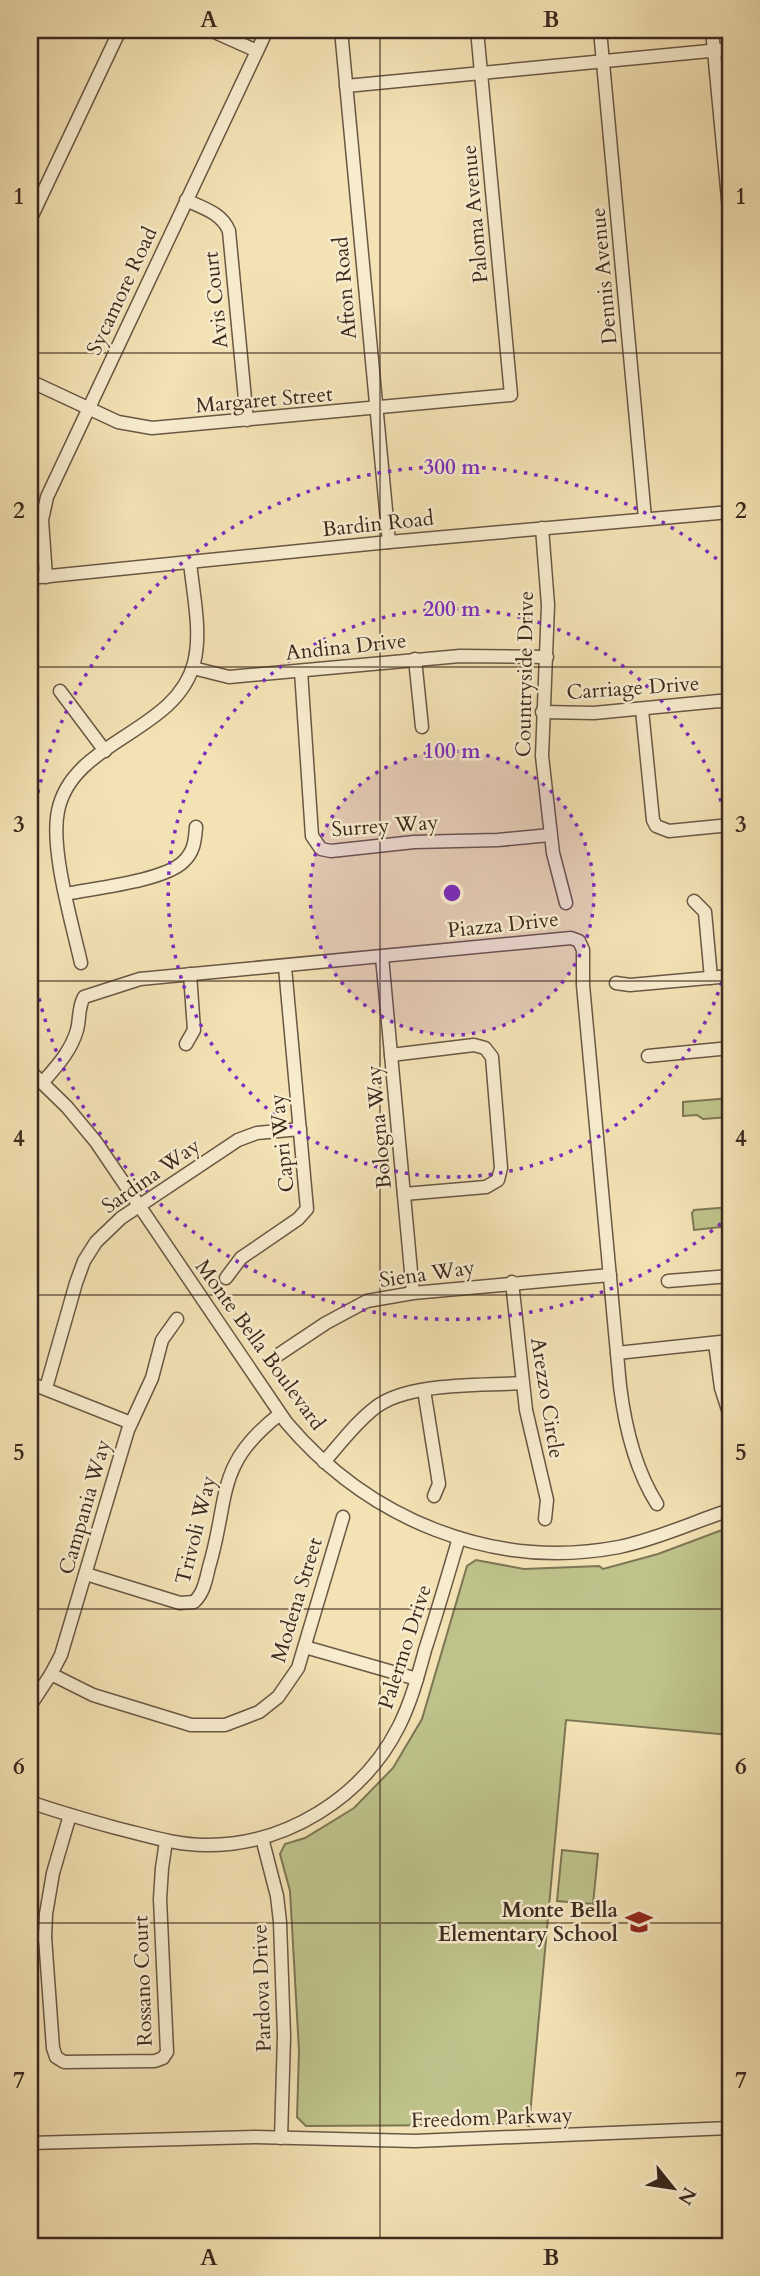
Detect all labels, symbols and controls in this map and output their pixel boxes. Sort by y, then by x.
text: A [200,4,218,35]
text: B [543,4,559,35]
street label: Paloma Avenue [455,144,495,284]
text: 1 [13,181,25,212]
text: 1 [735,181,747,212]
street label: Dennis Avenue [584,206,624,346]
street label: Sycamore Road [80,222,164,360]
street label: Afton Road [326,235,364,341]
street label: Avis Court [196,250,236,350]
street label: Margaret Street [194,380,334,420]
text: 300 m [423,453,481,482]
text: 2 [13,495,25,526]
text: 2 [735,495,747,526]
street label: Bardin Road [321,504,435,544]
street label: Countryside Drive [509,591,541,757]
text: 200 m [423,595,481,624]
street label: Andina Drive [284,626,408,668]
street label: Carriage Drive [566,669,700,707]
text: 100 m [423,737,481,766]
street label: Surrey Way [331,808,439,844]
text: 3 [13,809,25,840]
text: 3 [735,809,747,840]
centre of rings [440,881,464,905]
street label: Piazza Drive [446,905,560,945]
street label: Bologna Way [359,1064,399,1190]
street label: Capri Way [262,1092,302,1194]
text: 4 [13,1123,25,1154]
text: 4 [735,1123,747,1154]
street label: Sardina Way [96,1131,206,1221]
street label: Siena Way [377,1253,477,1295]
street label: Monte Bella Boulevard [188,1254,332,1436]
street label: Arezzo Circle [523,1335,571,1461]
street label: Campania Way [52,1436,118,1578]
text: 5 [13,1437,25,1468]
text: 5 [735,1437,747,1468]
street label: Trivoli Way [168,1473,224,1587]
street label: Modena Street [264,1534,330,1666]
street label: Palermo Drive [371,1581,439,1713]
text: 6 [13,1751,25,1782]
text: 6 [735,1751,747,1782]
place label: Monte Bella Elementary School [438,1896,619,1949]
school or university icon: Monte Bella Elementary School [624,1907,654,1937]
street label: Rossano Court [126,1915,160,2047]
street label: Pardova Drive [245,1924,279,2052]
text: 7 [13,2065,25,2096]
text: 7 [735,2065,747,2096]
street label: Freedom Parkway [411,2101,573,2135]
north arrow [638,2154,708,2224]
text: N [671,2182,702,2210]
text: A [200,2242,218,2273]
text: B [543,2242,559,2273]

